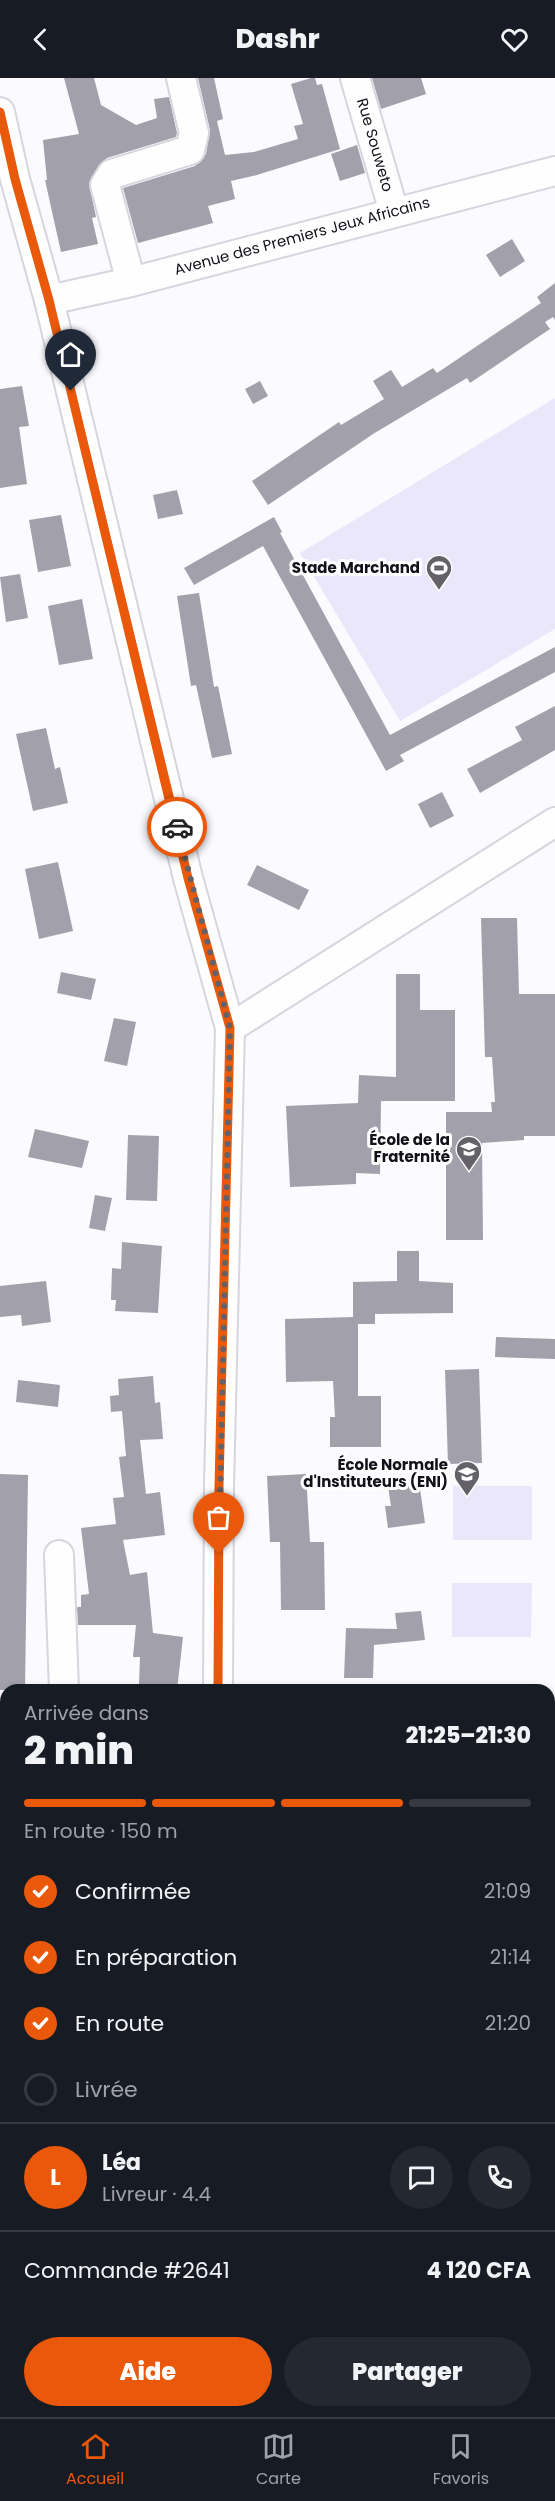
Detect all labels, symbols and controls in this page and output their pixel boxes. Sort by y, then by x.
text: Dashr [235,20,320,57]
icon: back [24,23,57,56]
icon: heart [498,23,531,56]
street label: Rue Souweto [352,95,399,194]
street label: Avenue des Premiers Jeux Africains [172,191,432,280]
pin [45,329,96,391]
icon: home [54,338,87,371]
sports icon: Stade Marchand [424,553,454,591]
place label: Stade Marchand [292,557,420,578]
courier [147,797,207,857]
icon: car [161,811,194,844]
place label: École de la Fraternité [369,1129,450,1167]
school or university icon: École de la Fraternité [454,1134,484,1172]
place label: École Normale d'Instituteurs (ENI) [303,1454,448,1492]
school or university icon: École Normale d'Instituteurs (ENI) [452,1459,482,1497]
pin [193,1492,244,1554]
icon: bag [202,1501,235,1534]
text: Arrivée dans [24,1699,149,1727]
text: 21:25–21:30 [406,1720,531,1751]
text: 2 min [24,1723,134,1778]
text: En route · 150 m [24,1817,178,1845]
icon: check [24,1875,57,1908]
text: Confirmée [75,1876,191,1907]
text: 21:09 [484,1877,531,1905]
icon: check [24,1941,57,1974]
text: En préparation [75,1942,237,1973]
text: 21:14 [490,1943,531,1971]
icon: check [24,2007,57,2040]
text: En route [75,2008,164,2039]
text: 21:20 [485,2009,531,2037]
text: Livrée [75,2074,138,2105]
button: chat [390,2146,453,2209]
button: phone [468,2146,531,2209]
text: Léa [102,2147,141,2178]
text: L [50,2162,61,2193]
text: Livreur · 4.4 [102,2180,211,2208]
text: Commande #2641 [24,2255,230,2286]
text: 4 120 CFA [427,2255,531,2286]
button: Aide [24,2337,272,2406]
button: Partager [284,2337,531,2406]
tab: Accueil [66,2430,124,2491]
tab: Carte [256,2430,301,2491]
tab: Favoris [433,2430,489,2491]

